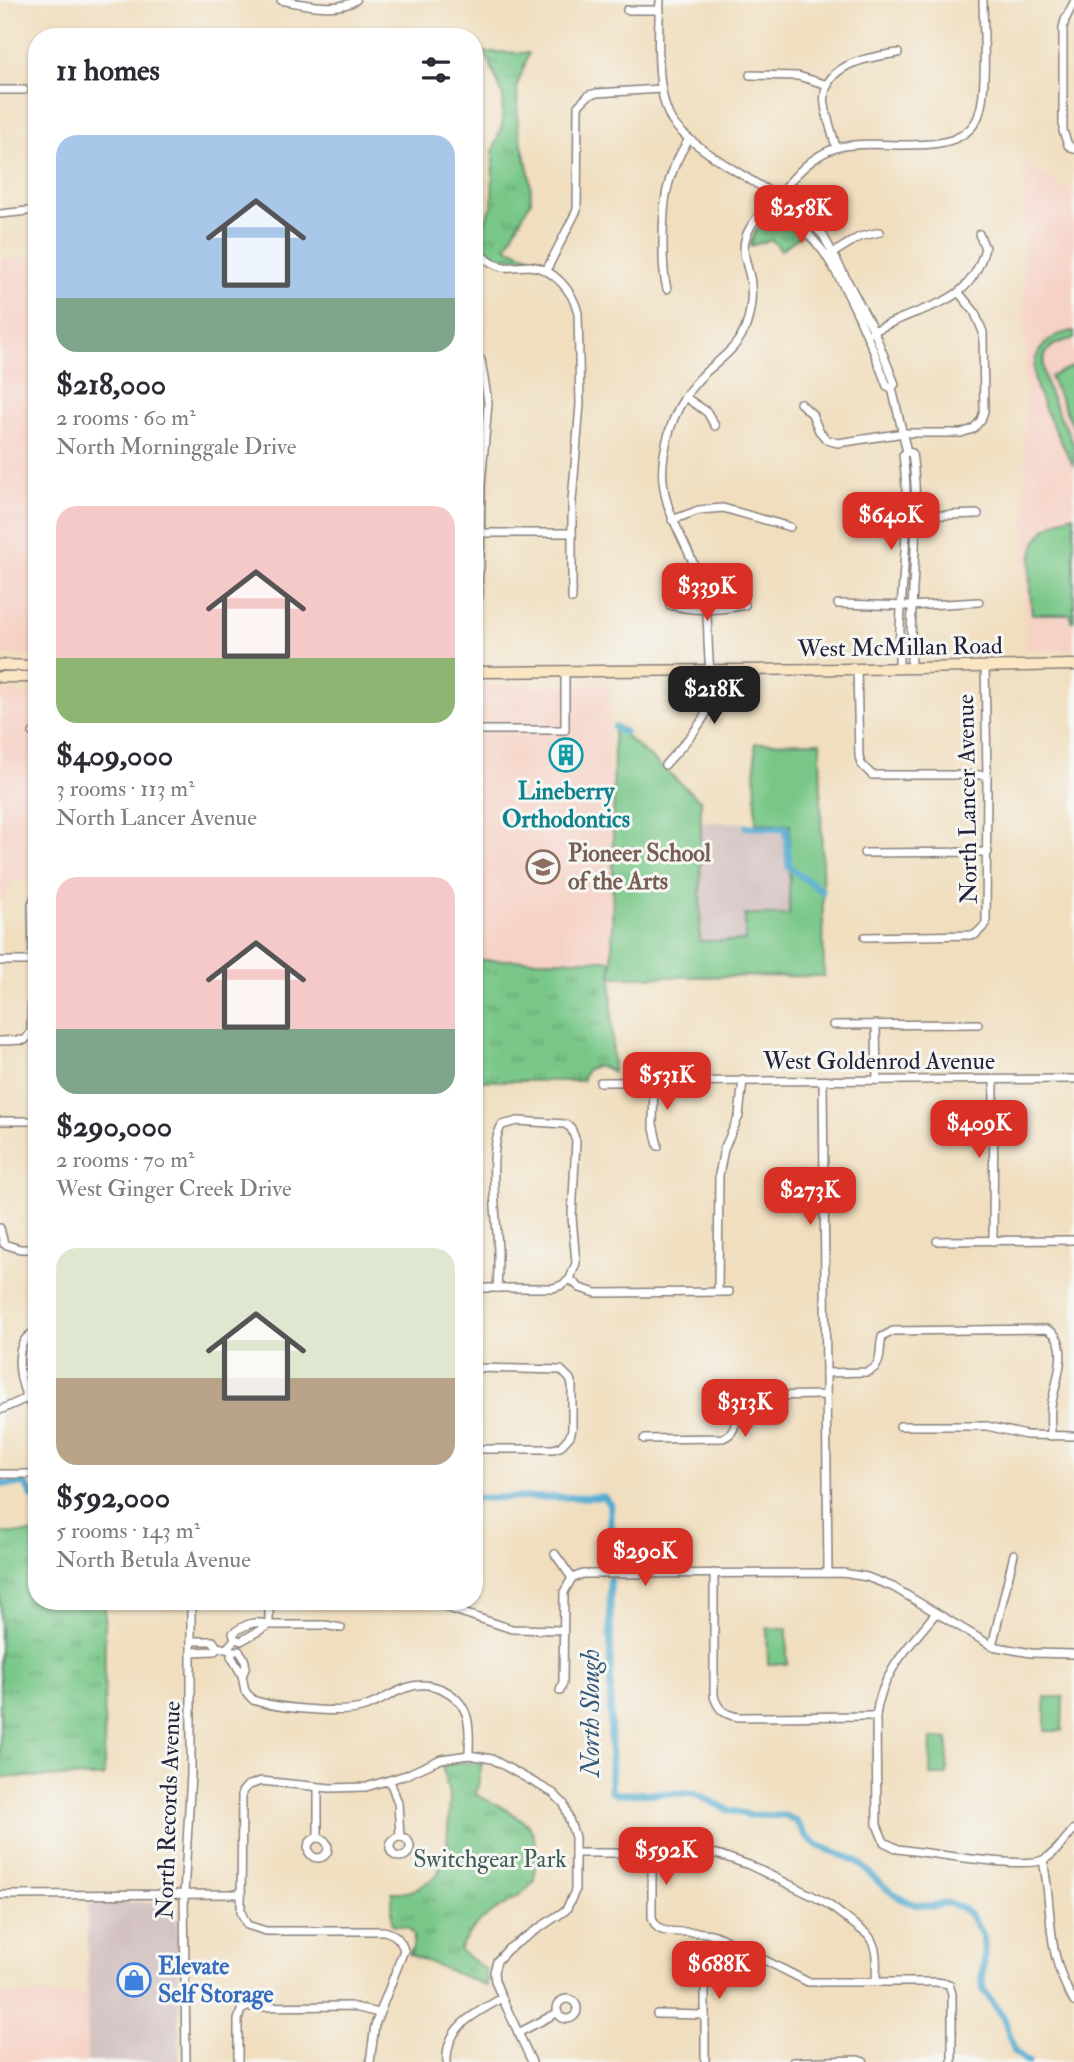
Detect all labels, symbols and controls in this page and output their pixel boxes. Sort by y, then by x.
icon: filters [417,51,455,89]
text: 11 homes [56,52,160,89]
icon: home [193,180,319,306]
pin: $258K [752,186,850,245]
text: $258K [770,193,832,222]
text: $218,000 [56,366,166,403]
text: 2 rooms · 60 m² [56,403,196,432]
text: North Morninggale Drive [56,432,296,461]
pin: $640K [842,492,940,552]
text: $640K [859,500,923,529]
icon: home [193,551,319,677]
pin: $339K [658,564,756,623]
text: $339K [678,571,736,600]
street label: West McMillan Road [796,630,1003,665]
pin: $218K [665,666,763,726]
text: $218K [684,674,744,703]
street label: North Lancer Avenue [950,694,985,904]
building icon: Lineberry Orthodontics [547,736,585,774]
text: $409,000 [56,737,173,774]
text: 3 rooms · 113 m² [56,774,195,803]
place label: Lineberry Orthodontics [502,776,630,835]
text: North Lancer Avenue [56,803,257,832]
place label: Pioneer School of the Arts [568,838,712,897]
school or university icon: Pioneer School of the Arts [524,848,562,886]
icon: home [193,922,319,1048]
street label: West Goldenrod Avenue [762,1046,995,1077]
pin: $531K [618,1052,716,1112]
text: $531K [639,1060,695,1089]
pin: $409K [930,1100,1028,1160]
text: $290,000 [56,1108,172,1145]
text: $409K [946,1108,1012,1137]
text: 2 rooms · 70 m² [56,1145,195,1174]
pin: $273K [761,1168,859,1227]
text: West Ginger Creek Drive [56,1174,292,1203]
text: $273K [780,1175,840,1204]
icon: home [193,1293,319,1419]
pin: $313K [696,1380,794,1439]
text: $313K [718,1387,772,1416]
text: $592,000 [56,1479,170,1516]
text: 5 rooms · 143 m² [56,1516,200,1545]
pin: $290K [596,1528,694,1588]
text: $290K [613,1536,677,1565]
text: North Betula Avenue [56,1545,251,1574]
water label: North Slough [575,1649,607,1779]
street label: North Records Avenue [149,1700,188,1920]
pin: $592K [617,1828,715,1887]
text: $592K [635,1835,697,1864]
park label: Switchgear Park [413,1844,567,1875]
pin: $688K [670,1941,768,2001]
text: $688K [688,1949,750,1978]
place label: Elevate Self Storage [158,1951,274,2010]
shop icon: Elevate Self Storage [115,1961,153,1999]

